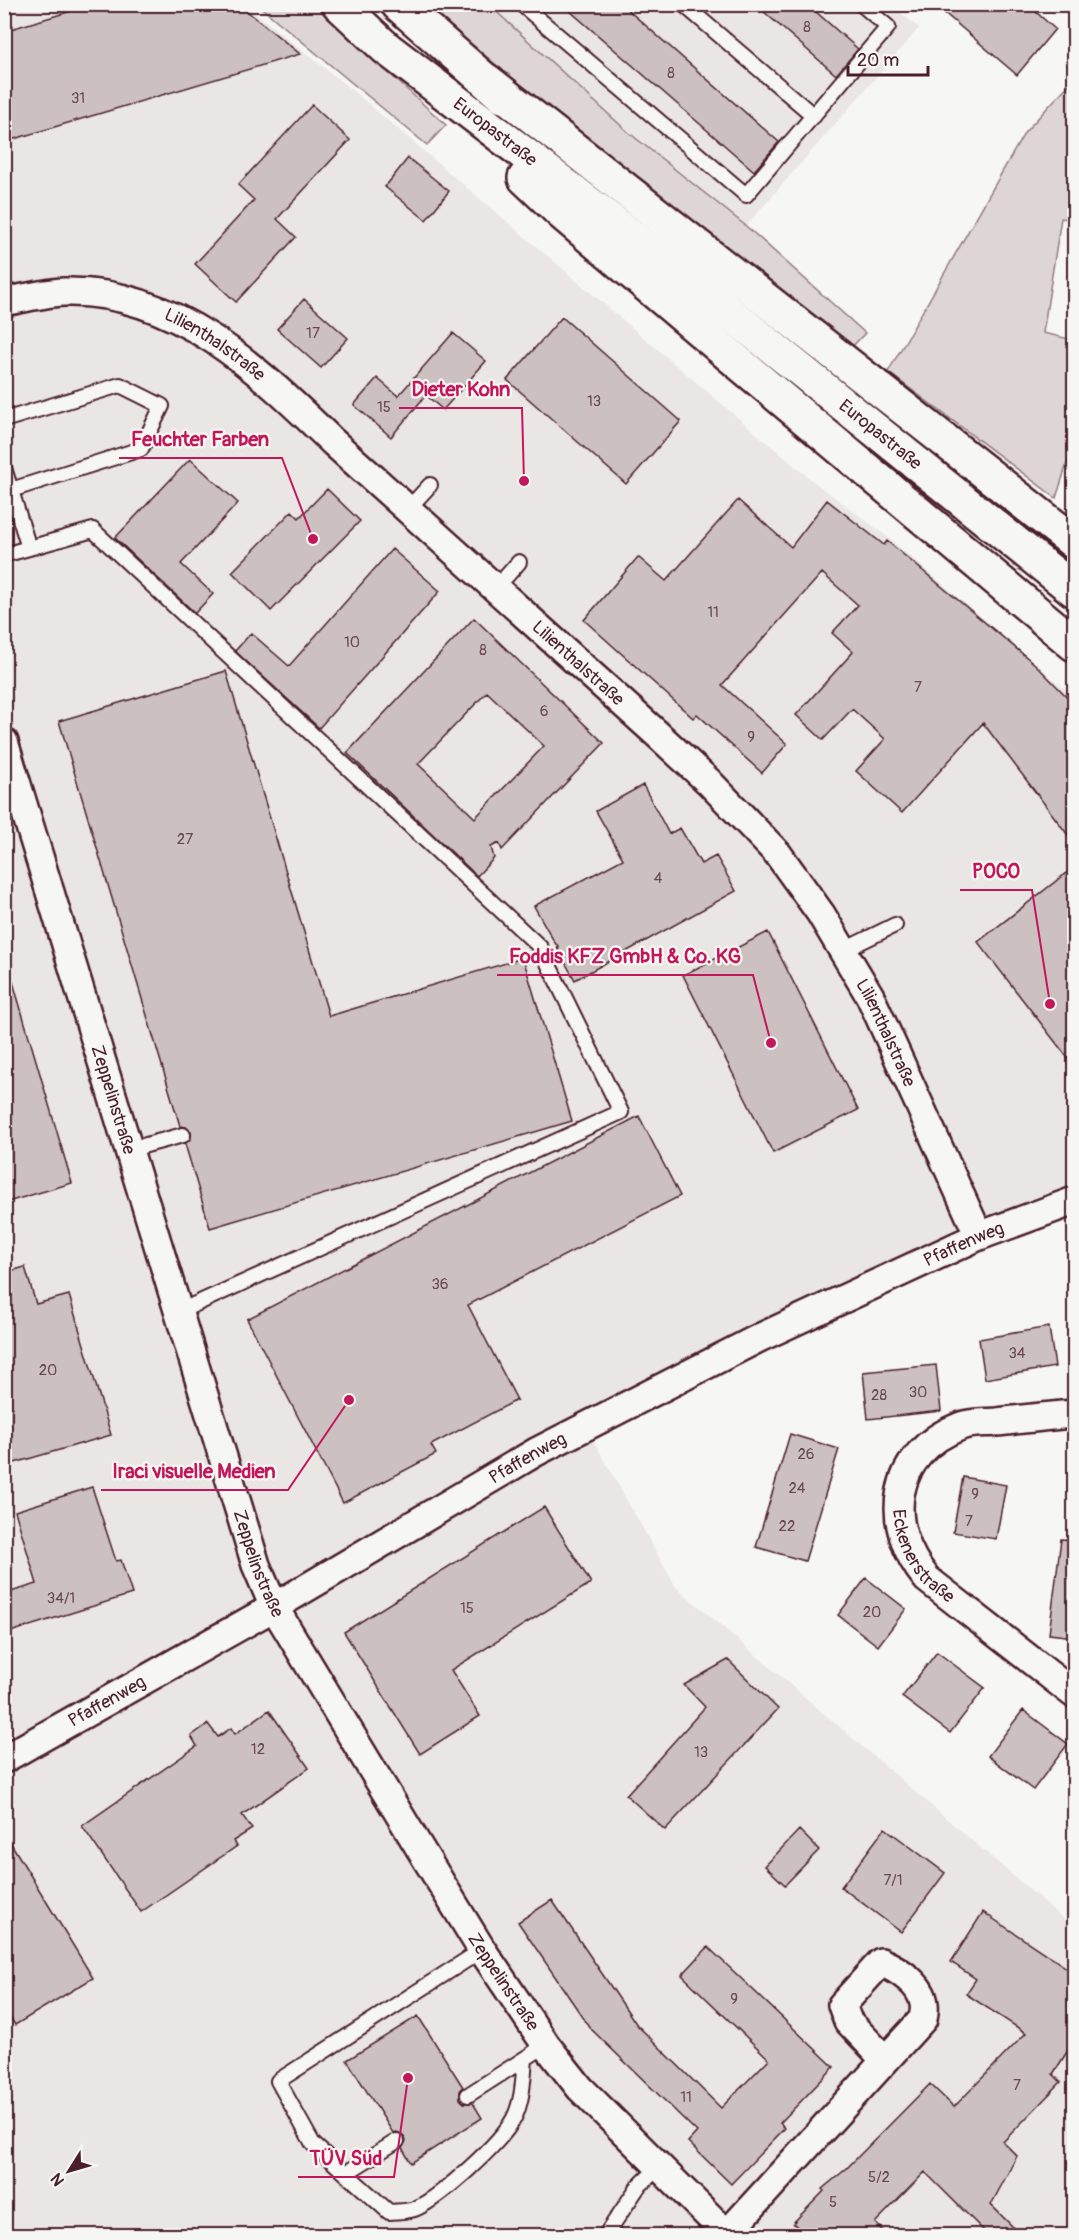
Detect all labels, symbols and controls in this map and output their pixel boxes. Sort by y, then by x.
house number: 8 [803,18,811,37]
scale bar [848,39,928,77]
text: 20 m [857,49,899,72]
house number: 8 [667,64,675,83]
house number: 31 [71,89,85,108]
street label: Europastraße [448,93,542,172]
street label: Lilienthalstraße [161,303,270,386]
house number: 17 [306,324,320,343]
callout: Dieter Kohn [399,370,522,408]
text: Dieter Kohn [412,377,510,402]
house number: 13 [587,392,601,411]
street label: Europastraße [834,394,927,475]
house number: 15 [377,398,391,417]
callout: Feuchter Farben [119,420,282,458]
text: Feuchter Farben [131,427,269,452]
house number: 11 [707,603,719,622]
street label: Lilienthalstraße [527,616,629,711]
house number: 10 [344,633,360,652]
house number: 8 [479,641,487,660]
house number: 7 [914,678,922,697]
house number: 6 [540,702,548,721]
house number: 9 [747,728,755,747]
house number: 27 [177,830,193,849]
callout: POCO [960,852,1032,890]
text: POCO [972,859,1020,884]
house number: 4 [654,869,663,888]
callout: Foddis KFZ GmbH & Co. KG [497,937,753,975]
text: Foddis KFZ GmbH & Co. KG [509,944,741,969]
street label: Lilienthalstraße [850,975,921,1091]
street label: Zeppelinstraße [85,1042,141,1157]
street label: Pfaffenweg [920,1217,1007,1272]
house number: 36 [431,1275,449,1294]
house number: 34 [1008,1344,1026,1363]
house number: 20 [39,1361,57,1380]
house number: 30 [909,1383,927,1402]
house number: 28 [871,1386,887,1405]
street label: Pfaffenweg [485,1427,570,1489]
house number: 26 [797,1445,815,1464]
callout: Iraci visuelle Medien [101,1452,288,1490]
text: Iraci visuelle Medien [112,1459,276,1484]
house number: 24 [788,1479,806,1498]
house number: 9 [971,1485,979,1504]
street label: Zeppelinstraße [228,1507,289,1622]
street label: Eckenerstraße [887,1508,959,1608]
house number: 7 [965,1512,973,1531]
house number: 22 [779,1517,795,1536]
house number: 34/1 [47,1589,75,1608]
house number: 15 [460,1599,474,1618]
house number: 20 [863,1603,881,1622]
street label: Pfaffenweg [64,1671,150,1733]
house number: 12 [251,1740,265,1759]
house number: 13 [694,1743,708,1762]
house number: 7/1 [883,1871,903,1890]
street label: Zeppelinstraße [462,1929,544,2036]
house number: 9 [730,1990,738,2009]
house number: 7 [1013,2076,1021,2095]
house number: 11 [680,2088,692,2107]
callout: TÜV Süd [298,2139,394,2177]
north arrow [39,2141,99,2201]
text: TÜV Süd [309,2146,382,2171]
house number: 5/2 [868,2168,890,2187]
text: N [46,2169,69,2190]
house number: 5 [829,2193,837,2212]

